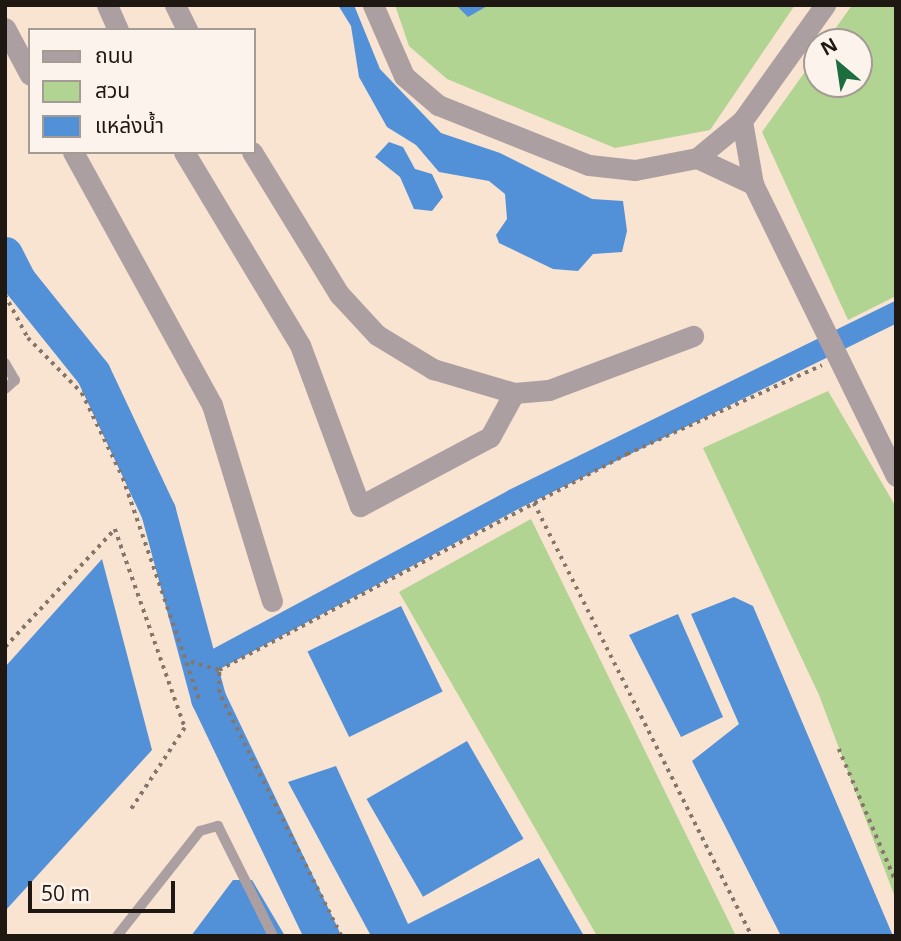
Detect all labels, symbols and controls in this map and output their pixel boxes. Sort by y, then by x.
legend [28,28,256,154]
north arrow [803,28,873,98]
text: N [816,31,842,62]
text: ถนน [95,41,133,69]
text: สวน [95,76,130,104]
text: แหล่งน้ำ [95,111,164,139]
scale bar [32,867,178,911]
text: 50 m [41,879,90,907]

